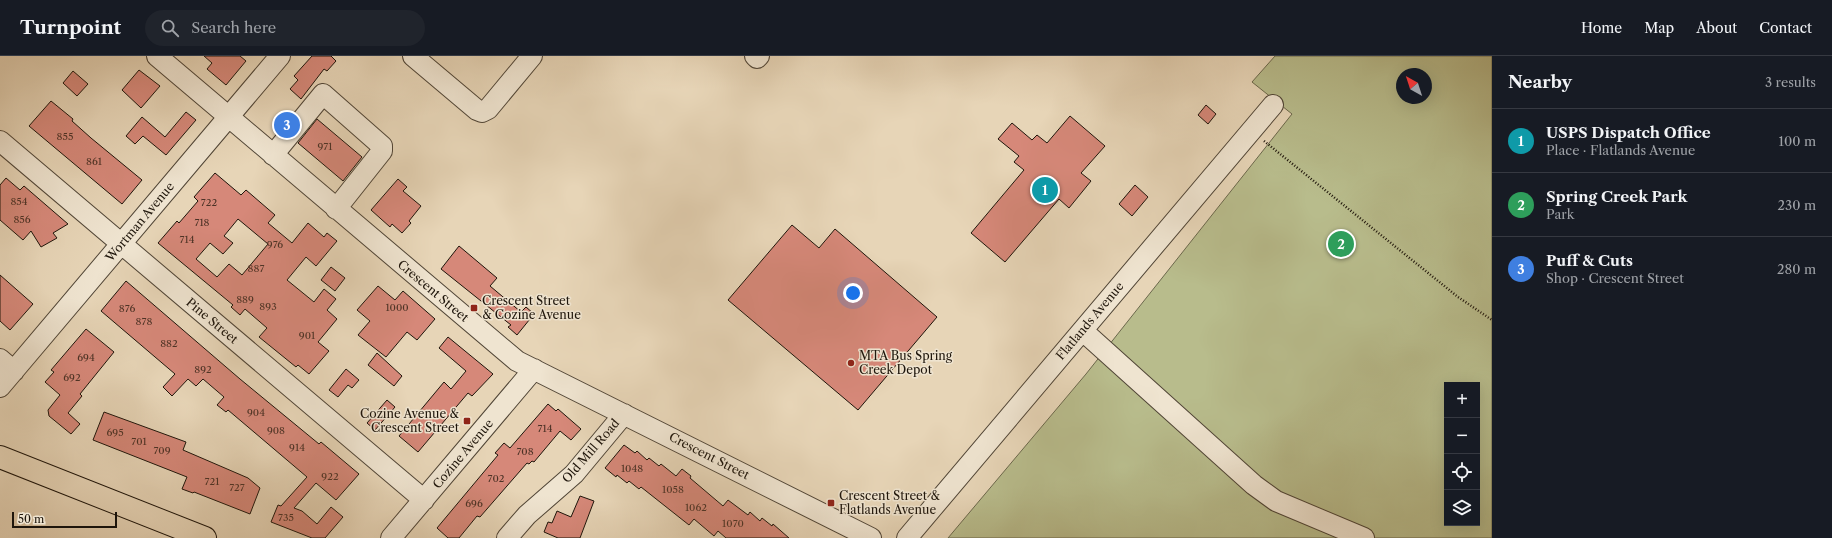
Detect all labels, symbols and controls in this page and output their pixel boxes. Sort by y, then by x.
search box [145,10,425,46]
text: Turnpoint [20,16,121,39]
icon: search [159,17,181,39]
text: Search here [191,18,276,37]
text: Home [1581,19,1622,37]
text: Map [1644,19,1674,37]
text: About [1696,19,1737,37]
text: Contact [1759,19,1812,37]
north arrow [1396,68,1432,104]
text: Nearby [1508,72,1572,92]
text: 3 results [1765,74,1816,90]
pin: 3 [274,110,300,140]
text: USPS Dispatch Office [1546,123,1711,142]
house number: 855 [57,130,73,143]
text: 1 [1518,133,1524,149]
text: 100 m [1778,133,1816,149]
house number: 971 [318,140,333,153]
text: Place · Flatlands Avenue [1546,142,1695,158]
house number: 861 [86,155,103,168]
pin: 1 [1032,175,1058,205]
street label: Wortman Avenue [101,179,177,265]
text: Spring Creek Park [1546,187,1687,206]
house number: 854 [10,195,28,208]
house number: 722 [201,196,217,209]
text: 2 [1517,197,1525,213]
text: 230 m [1778,197,1816,213]
text: Park [1546,206,1574,222]
house number: 856 [13,213,31,226]
house number: 718 [194,216,210,229]
pin: 2 [1328,229,1354,259]
house number: 714 [180,233,195,246]
house number: 976 [267,238,283,251]
text: Puff & Cuts [1546,251,1633,270]
street label: Crescent Street [395,257,472,325]
text: 3 [1517,261,1525,277]
text: 280 m [1777,261,1816,277]
house number: 887 [248,262,264,275]
text: Shop · Crescent Street [1546,270,1684,286]
street label: Flatlands Avenue [1053,278,1127,363]
your location [843,283,863,303]
house number: 889 [236,293,254,306]
place label: Crescent Street & Cozine Avenue [482,293,581,322]
street label: Pine Street [183,295,242,347]
house number: 893 [259,300,277,313]
house number: 1000 [385,301,409,314]
house number: 876 [119,302,135,315]
marker: Crescent Street & Cozine Avenue [469,303,479,313]
house number: 878 [136,315,152,328]
house number: 901 [299,329,316,342]
house number: 882 [160,337,178,350]
place label: MTA Bus Spring Creek Depot [859,348,953,377]
house number: 694 [77,351,95,364]
marker: MTA Bus Spring Creek Depot [846,358,856,368]
house number: 892 [194,363,212,376]
house number: 692 [63,371,81,384]
map controls [1444,382,1480,526]
button: + [1444,382,1480,418]
house number: 904 [247,406,265,419]
place label: Cozine Avenue & Crescent Street [360,406,460,435]
street label: Old Mill Road [559,415,623,486]
street label: Cozine Avenue [429,416,496,491]
marker: Cozine Avenue & Crescent Street [462,416,472,426]
button: − [1444,418,1480,454]
house number: 714 [538,422,553,435]
house number: 908 [267,424,285,437]
house number: 695 [106,426,124,439]
street label: Crescent Street [667,429,753,483]
house number: 701 [131,435,148,448]
house number: 914 [289,441,305,454]
house number: 709 [153,444,171,457]
house number: 708 [516,445,534,458]
button: locate [1444,454,1480,490]
house number: 1048 [621,462,643,475]
house number: 922 [321,470,339,483]
house number: 702 [487,472,505,485]
house number: 721 [205,475,220,488]
house number: 727 [229,481,245,494]
house number: 1058 [662,483,684,496]
place label: Crescent Street & Flatlands Avenue [839,488,940,517]
button: layers [1444,490,1480,526]
house number: 696 [465,497,483,510]
marker: Crescent Street & Flatlands Avenue [826,498,836,508]
house number: 1062 [685,501,707,514]
scale bar [12,510,117,529]
house number: 735 [278,511,294,524]
text: 50 m [18,512,44,526]
house number: 1070 [722,517,744,530]

